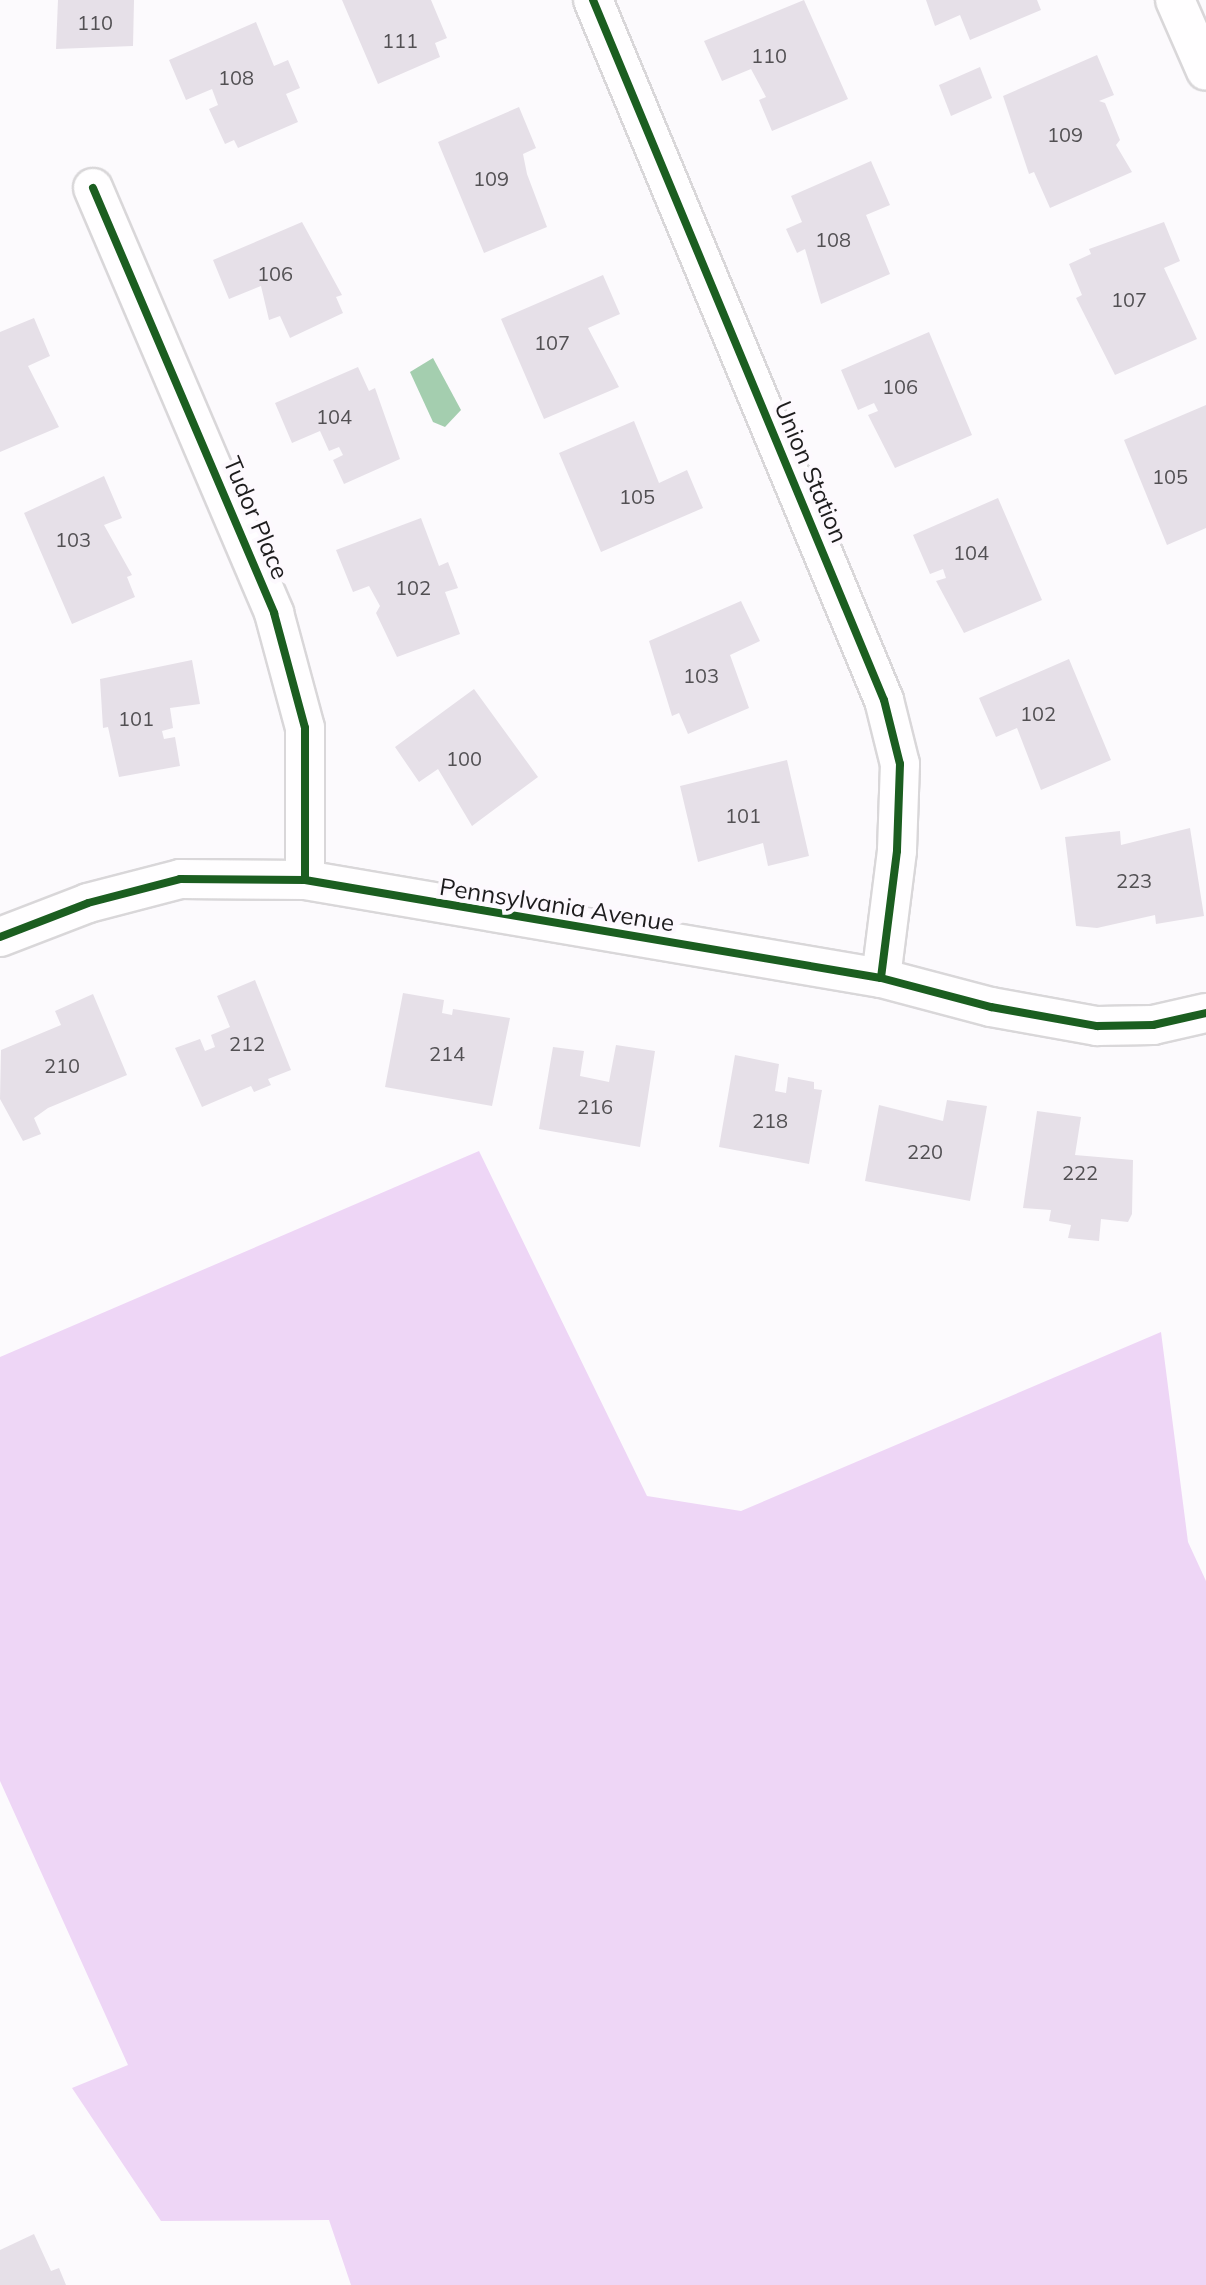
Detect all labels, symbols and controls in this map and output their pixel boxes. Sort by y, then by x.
house number: 110 [77,10,113,34]
house number: 111 [382,28,418,52]
house number: 110 [751,43,787,67]
house number: 108 [218,65,254,89]
house number: 109 [1047,122,1083,146]
house number: 109 [473,166,509,190]
house number: 108 [815,227,851,251]
house number: 106 [257,261,293,285]
house number: 107 [1111,287,1147,311]
house number: 107 [534,330,570,354]
house number: 106 [882,374,918,398]
street label: Union Station [768,397,854,547]
house number: 104 [316,404,352,428]
street label: Tudor Place [217,452,295,584]
house number: 105 [1152,464,1188,488]
house number: 105 [619,484,655,508]
house number: 103 [55,527,91,551]
house number: 104 [953,540,989,564]
house number: 102 [395,575,431,599]
house number: 103 [683,663,719,687]
house number: 102 [1020,701,1056,725]
house number: 101 [118,706,154,730]
house number: 100 [446,746,482,770]
house number: 101 [725,803,761,827]
house number: 223 [1116,868,1152,892]
street label: Pennsylvania Avenue [438,872,676,938]
house number: 212 [229,1031,265,1055]
house number: 214 [429,1041,465,1065]
house number: 210 [44,1053,80,1077]
house number: 216 [577,1094,613,1118]
house number: 218 [752,1108,788,1132]
house number: 220 [907,1139,943,1163]
house number: 222 [1062,1160,1098,1184]

